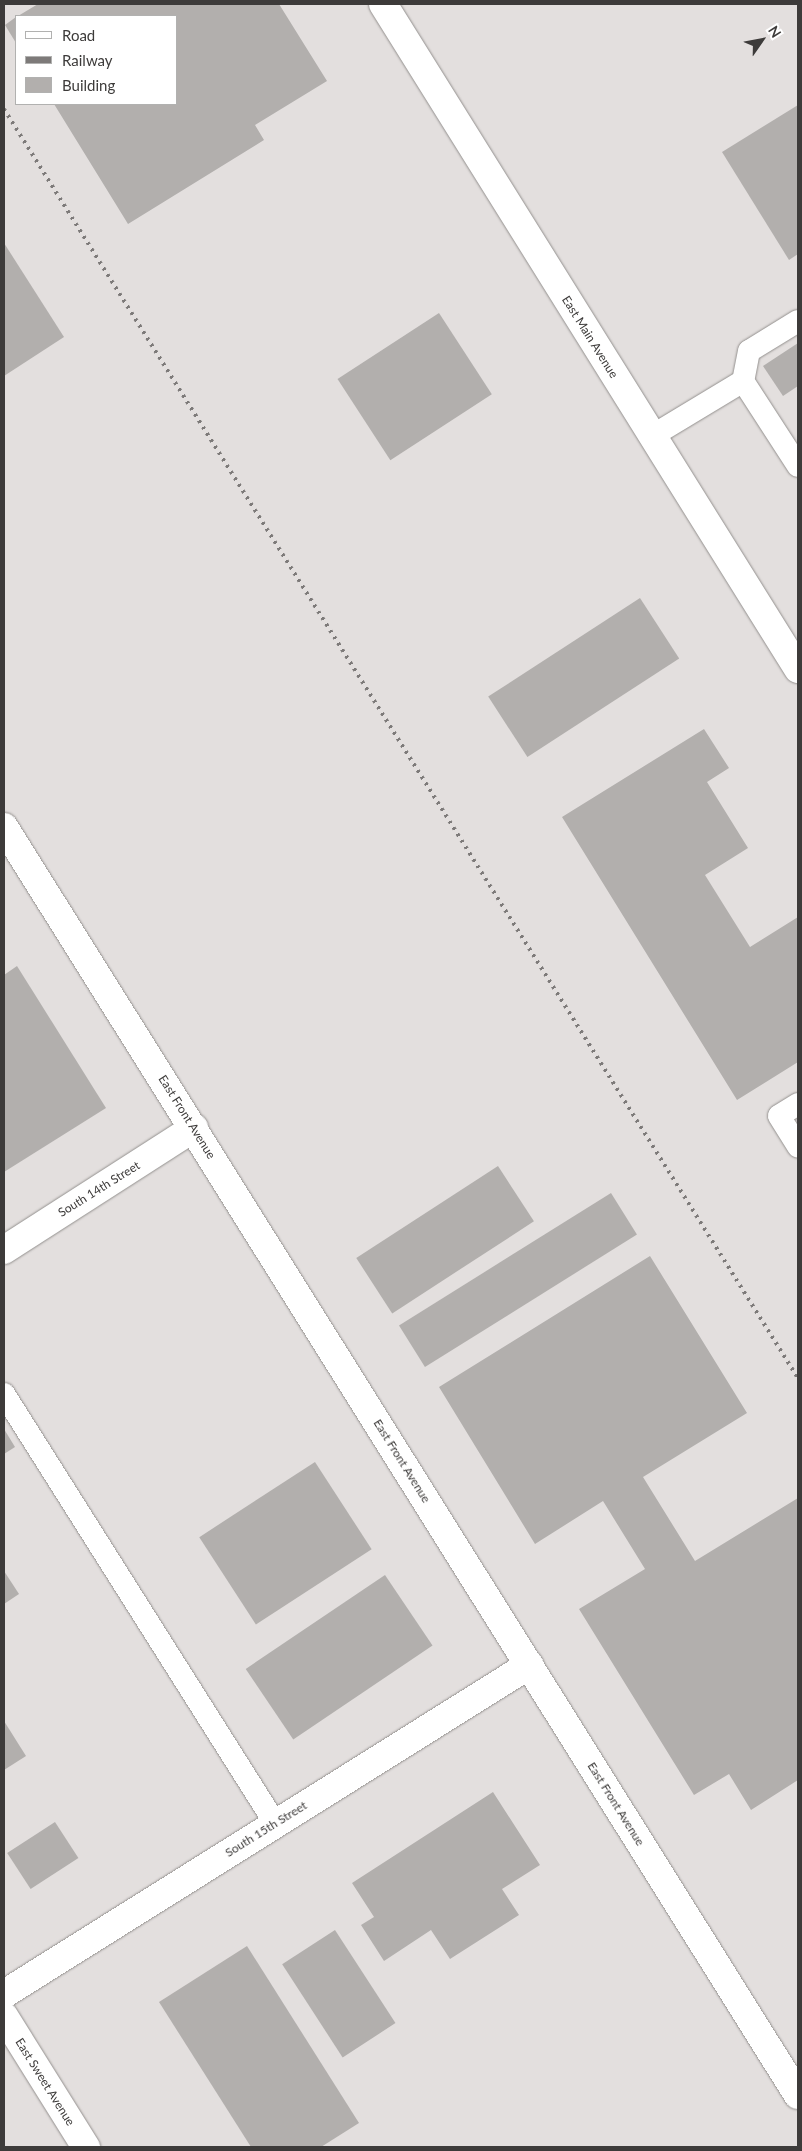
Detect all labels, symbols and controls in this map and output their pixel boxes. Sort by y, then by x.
legend [15,15,178,105]
north arrow [737,15,787,65]
text: N [765,22,785,41]
text: Road [62,26,95,44]
text: Railway [62,51,113,69]
text: Building [62,76,115,94]
street label: East Main Avenue [559,293,621,381]
street label: East Front Avenue [155,1072,219,1162]
street label: South 14th Street [55,1158,143,1220]
street label: East Front Avenue [370,1416,434,1506]
street label: East Front Avenue [584,1759,648,1849]
street label: South 15th Street [222,1798,310,1860]
street label: East Sweet Avenue [12,2035,78,2129]

